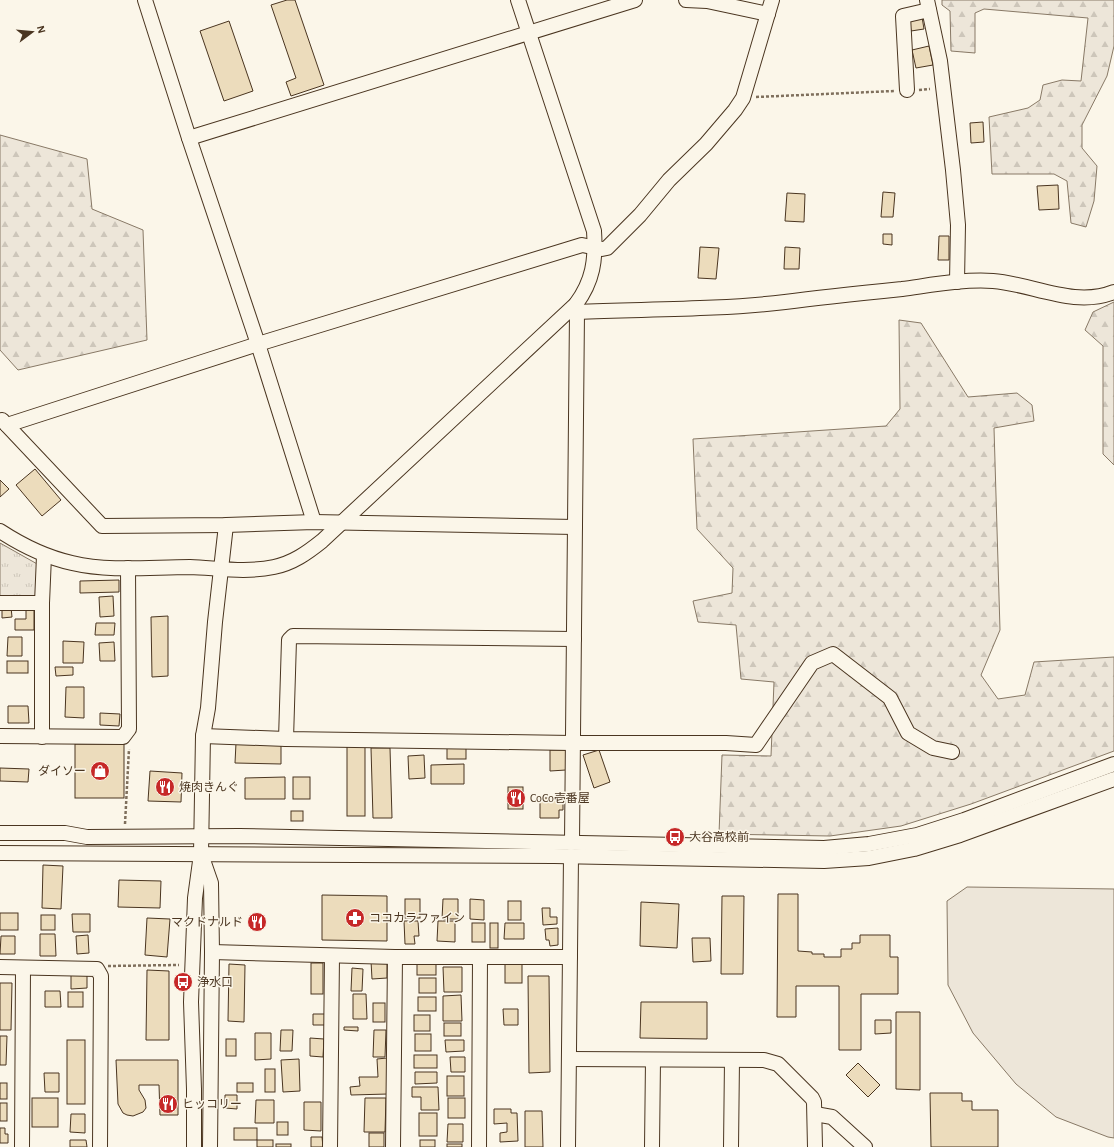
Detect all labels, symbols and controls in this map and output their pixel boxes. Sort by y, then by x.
north arrow [12,12,52,52]
text: N [35,24,47,35]
shop icon: ダイソー [89,760,111,782]
place label: ダイソー [38,764,86,777]
restaurant icon: 焼肉きんぐ [154,776,176,798]
place label: 焼肉きんぐ [179,781,239,793]
restaurant icon: CoCo壱番屋 [505,787,527,809]
place label: CoCo壱番屋 [530,792,590,804]
bus stop icon: 大谷高校前 [664,826,686,848]
place label: 大谷高校前 [689,831,749,843]
pharmacy icon: ココカラファイン [344,907,366,929]
restaurant icon: マクドナルド [246,911,268,933]
place label: ココカラファイン [369,912,465,924]
place label: マクドナルド [171,916,243,928]
bus stop icon: 浄水口 [172,971,194,993]
place label: 浄水口 [197,975,233,988]
restaurant icon: ヒッコリー [157,1093,179,1115]
place label: ヒッコリー [182,1098,242,1110]

